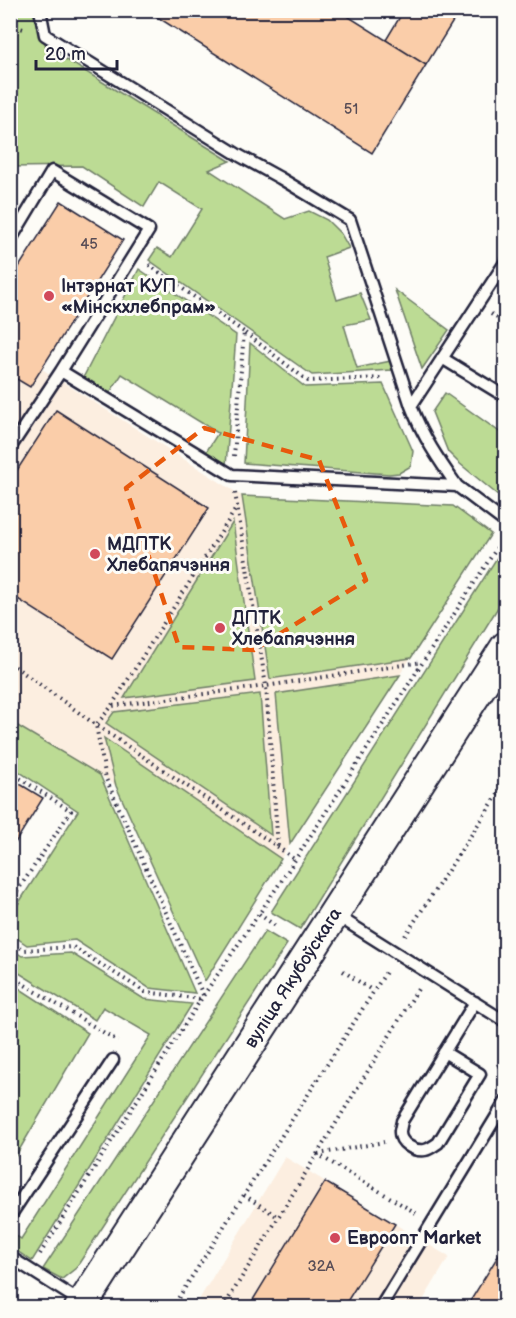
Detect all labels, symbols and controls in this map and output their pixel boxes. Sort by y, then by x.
scale bar [36,33,117,71]
text: 20 m [45,44,86,65]
house number: 51 [344,100,358,119]
house number: 45 [80,235,98,254]
place label: Інтэрнат КУП «Мінскхлебпрам» [61,276,216,318]
marker: Інтэрнат КУП «Мінскхлебпрам» [42,289,56,303]
place label: МДПТК Хлебапячэння [106,534,230,576]
marker: МДПТК Хлебапячэння [88,547,102,561]
place label: ДПТК Хлебапячэння [231,608,355,650]
marker: ДПТК Хлебапячэння [213,621,227,635]
street label: вуліца Якубоўскага [240,904,346,1052]
place label: Евроопт Market [347,1228,481,1249]
marker: Евроопт Market [328,1231,342,1245]
house number: 32А [307,1257,335,1276]

